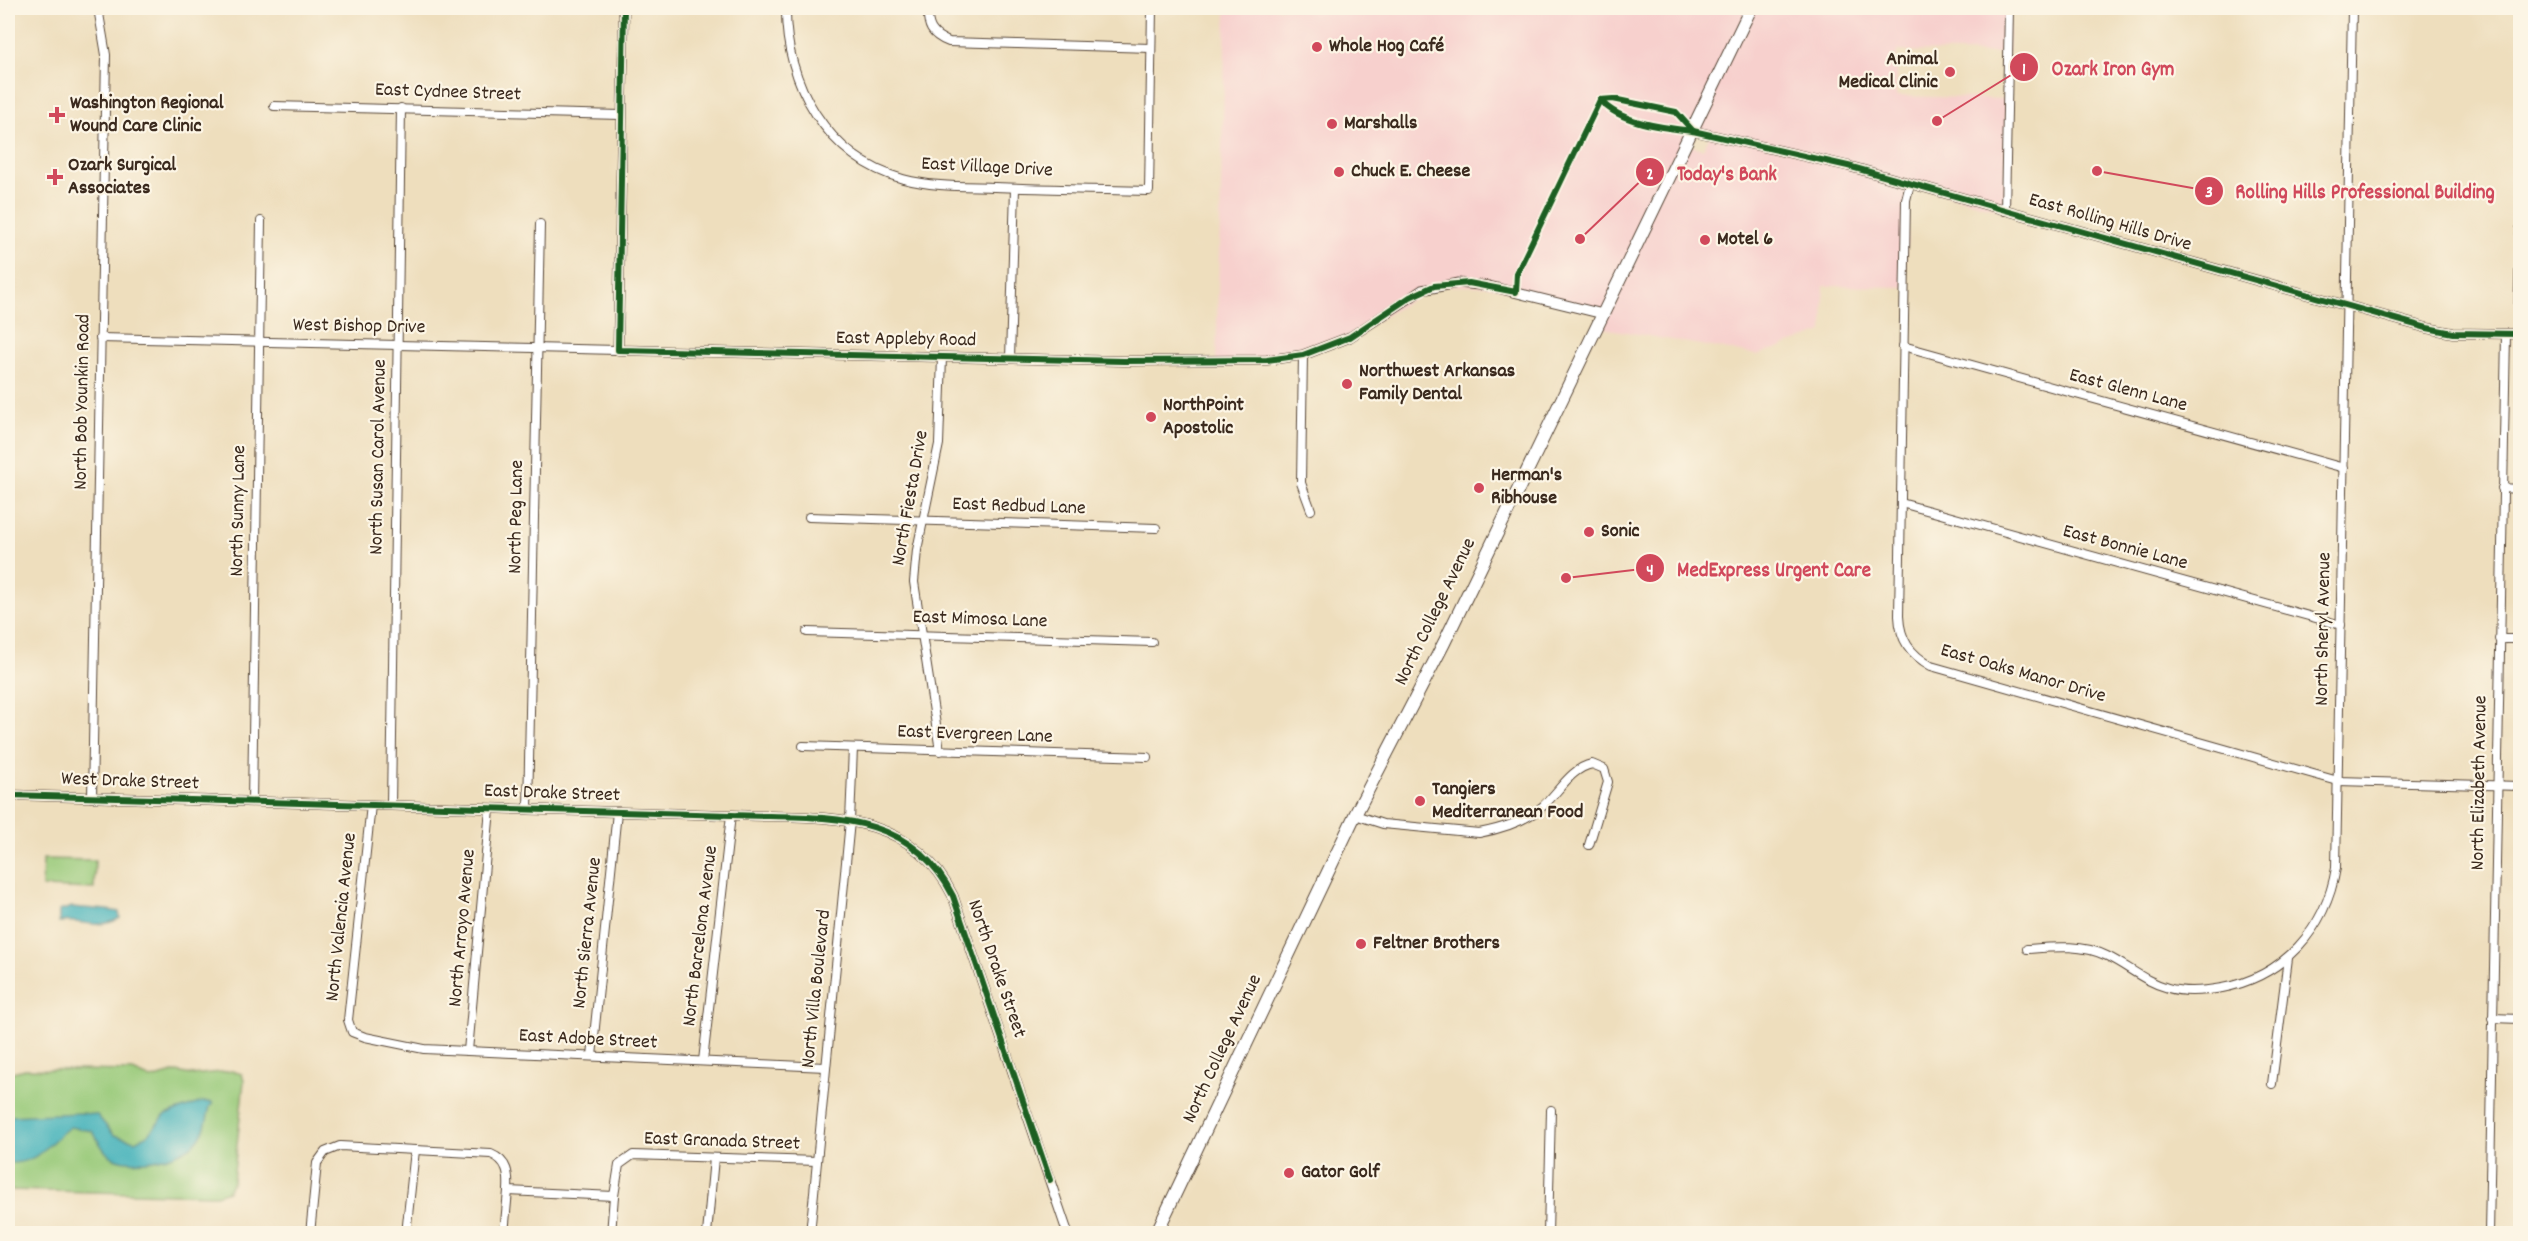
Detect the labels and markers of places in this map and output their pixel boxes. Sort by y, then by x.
place label: Whole Hog Café [1329,33,1444,61]
marker: Whole Hog Café [1310,40,1324,54]
place label: Animal Medical Clinic [1838,46,1938,97]
callout: Ozark Iron Gym [2009,48,2186,87]
marker: Animal Medical Clinic [1943,65,1957,79]
place label: Washington Regional Wound Care Clinic [70,90,224,141]
marker: Washington Regional Wound Care Clinic [48,106,66,124]
place label: Marshalls [1344,110,1417,138]
marker: Marshalls [1325,117,1339,131]
place label: Ozark Surgical Associates [68,152,176,203]
callout: Today's Bank [1635,153,1789,192]
place label: Chuck E. Cheese [1351,158,1471,186]
marker: Chuck E. Cheese [1332,165,1346,179]
marker: Ozark Surgical Associates [46,168,64,186]
callout: Rolling Hills Professional Building [2194,172,2507,211]
place label: Motel 6 [1717,226,1773,254]
marker: Motel 6 [1698,233,1712,247]
place label: Northwest Arkansas Family Dental [1359,358,1515,409]
marker: Northwest Arkansas Family Dental [1340,377,1354,391]
place label: NorthPoint Apostolic [1163,392,1245,443]
marker: NorthPoint Apostolic [1144,410,1158,424]
place label: Herman's Ribhouse [1491,462,1562,513]
marker: Herman's Ribhouse [1472,481,1486,495]
place label: Sonic [1601,518,1640,546]
marker: Sonic [1582,525,1596,539]
callout: MedExpress Urgent Care [1635,549,1883,588]
place label: Tangiers Mediterranean Food [1432,776,1583,827]
marker: Tangiers Mediterranean Food [1413,794,1427,808]
place label: Feltner Brothers [1373,930,1500,958]
marker: Feltner Brothers [1354,937,1368,951]
place label: Gator Golf [1301,1159,1381,1187]
marker: Gator Golf [1282,1166,1296,1180]

